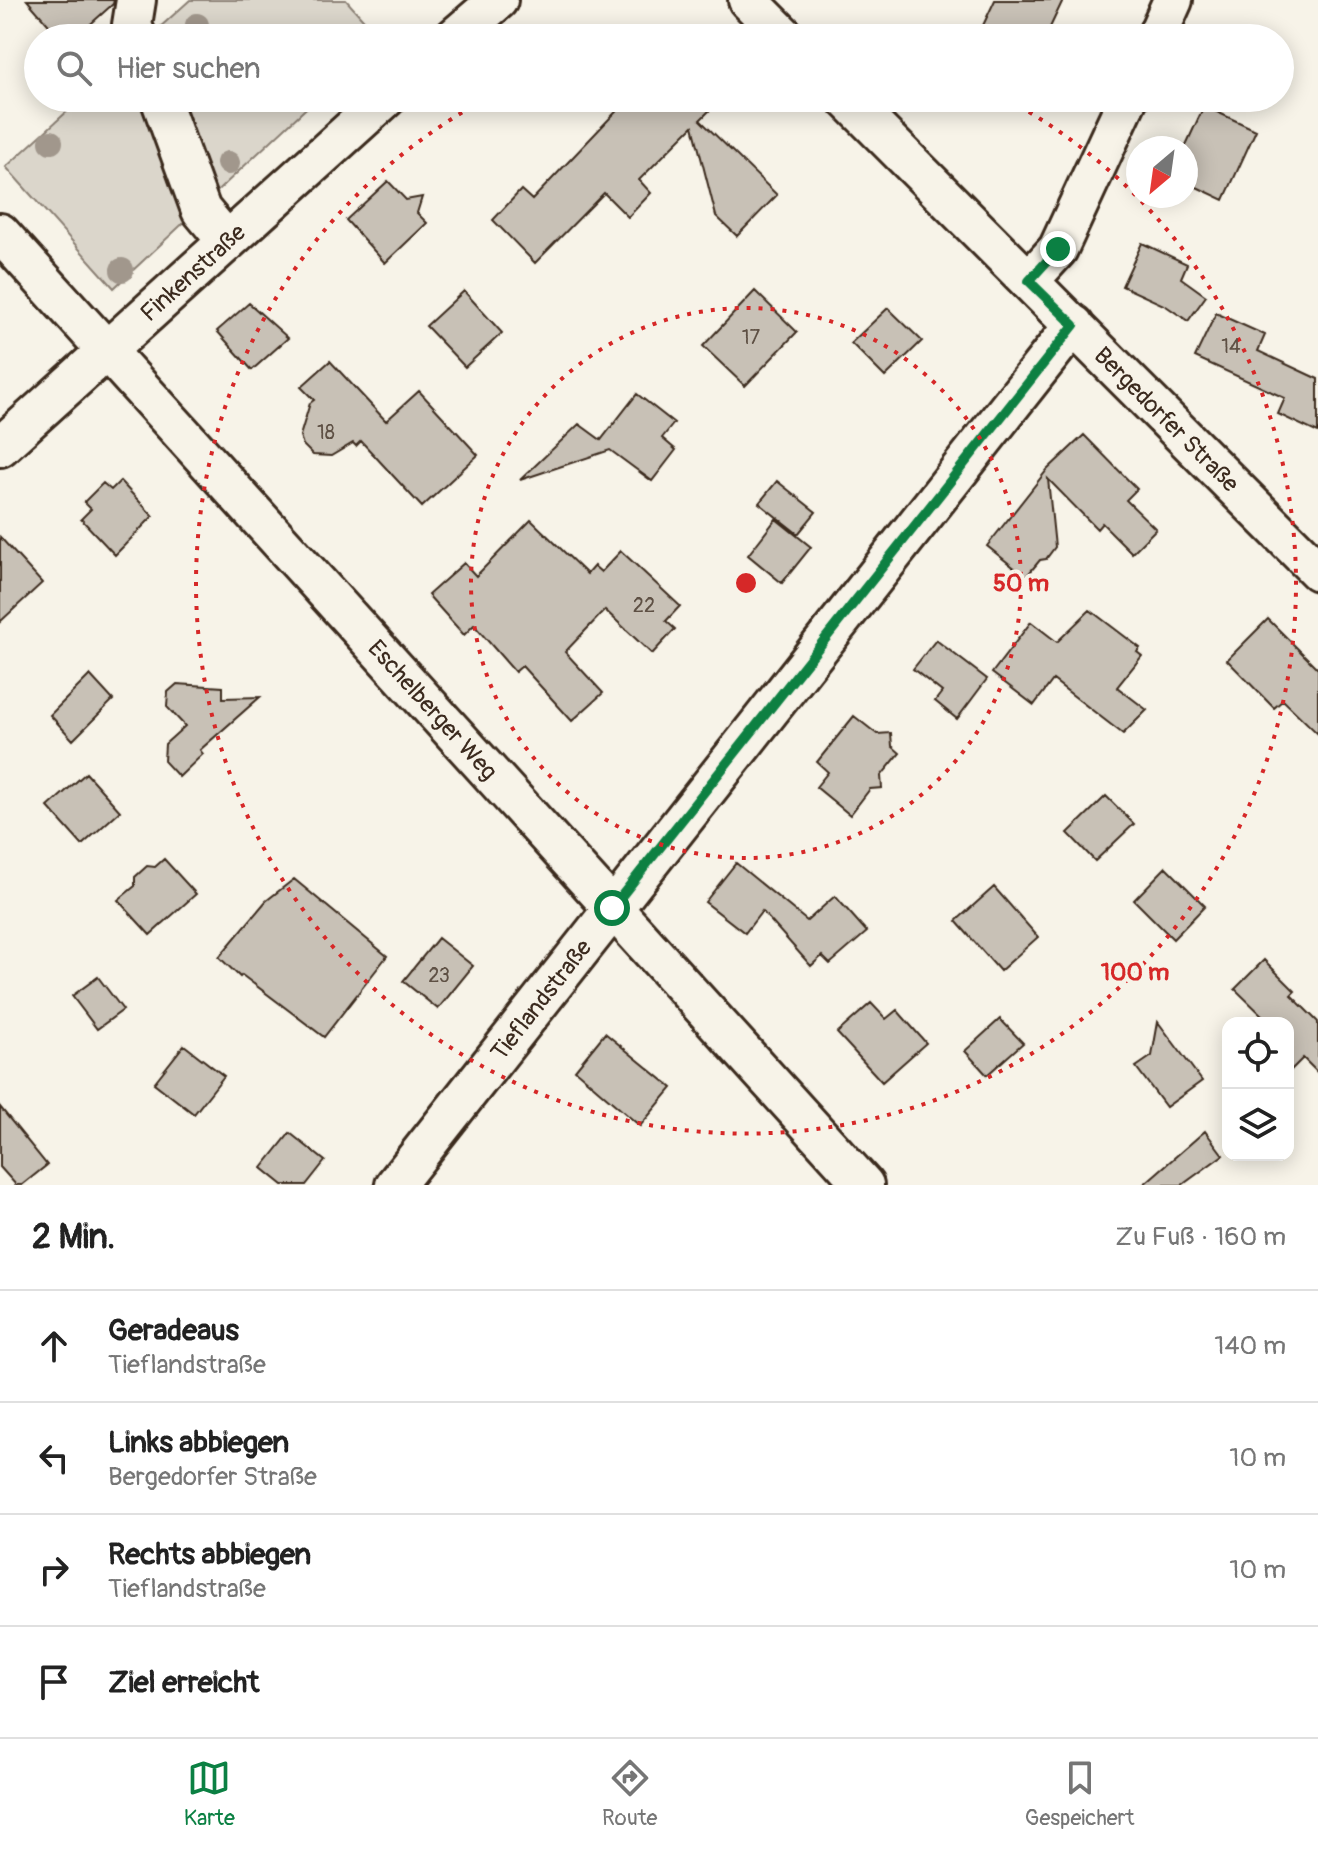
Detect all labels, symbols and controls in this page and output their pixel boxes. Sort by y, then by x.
search box [24,24,1294,112]
icon: search [52,46,96,90]
text: Hier suchen [116,50,261,87]
north arrow [1126,136,1198,208]
street label: Finkenstraße [135,218,252,328]
route end [1040,231,1076,267]
house number: 17 [742,325,761,350]
house number: 14 [1221,334,1241,359]
street label: Bergedorfer Straße [1088,341,1245,498]
house number: 18 [317,420,335,445]
centre of rings [732,569,760,597]
text: 50 m [993,569,1049,598]
house number: 22 [633,593,655,618]
street label: Eschelberger Weg [362,634,503,786]
route start [594,890,630,926]
street label: Tieflandstraße [485,934,598,1066]
text: 100 m [1101,958,1169,987]
house number: 23 [428,963,450,988]
map controls [1222,1017,1294,1161]
button: locate [1222,1017,1294,1089]
button: layers [1222,1089,1294,1161]
text: 2 Min. [32,1216,115,1259]
text: Zu Fuß · 160 m [1115,1221,1286,1253]
text: Geradeaus [108,1312,239,1349]
icon: ahead [32,1324,76,1368]
text: 140 m [1214,1330,1286,1362]
text: Tieflandstraße [108,1349,266,1381]
text: Links abbiegen [108,1424,289,1461]
icon: left [32,1436,76,1480]
text: 10 m [1229,1442,1286,1474]
text: Bergedorfer Straße [108,1461,317,1493]
text: Rechts abbiegen [108,1536,311,1573]
icon: right [32,1548,76,1592]
text: 10 m [1229,1554,1286,1586]
text: Tieflandstraße [108,1573,266,1605]
icon: arrive [32,1660,76,1704]
text: Ziel erreicht [108,1664,259,1701]
tab: Karte [184,1756,235,1832]
tab: Route [602,1756,657,1832]
tab: Gespeichert [1025,1756,1134,1832]

